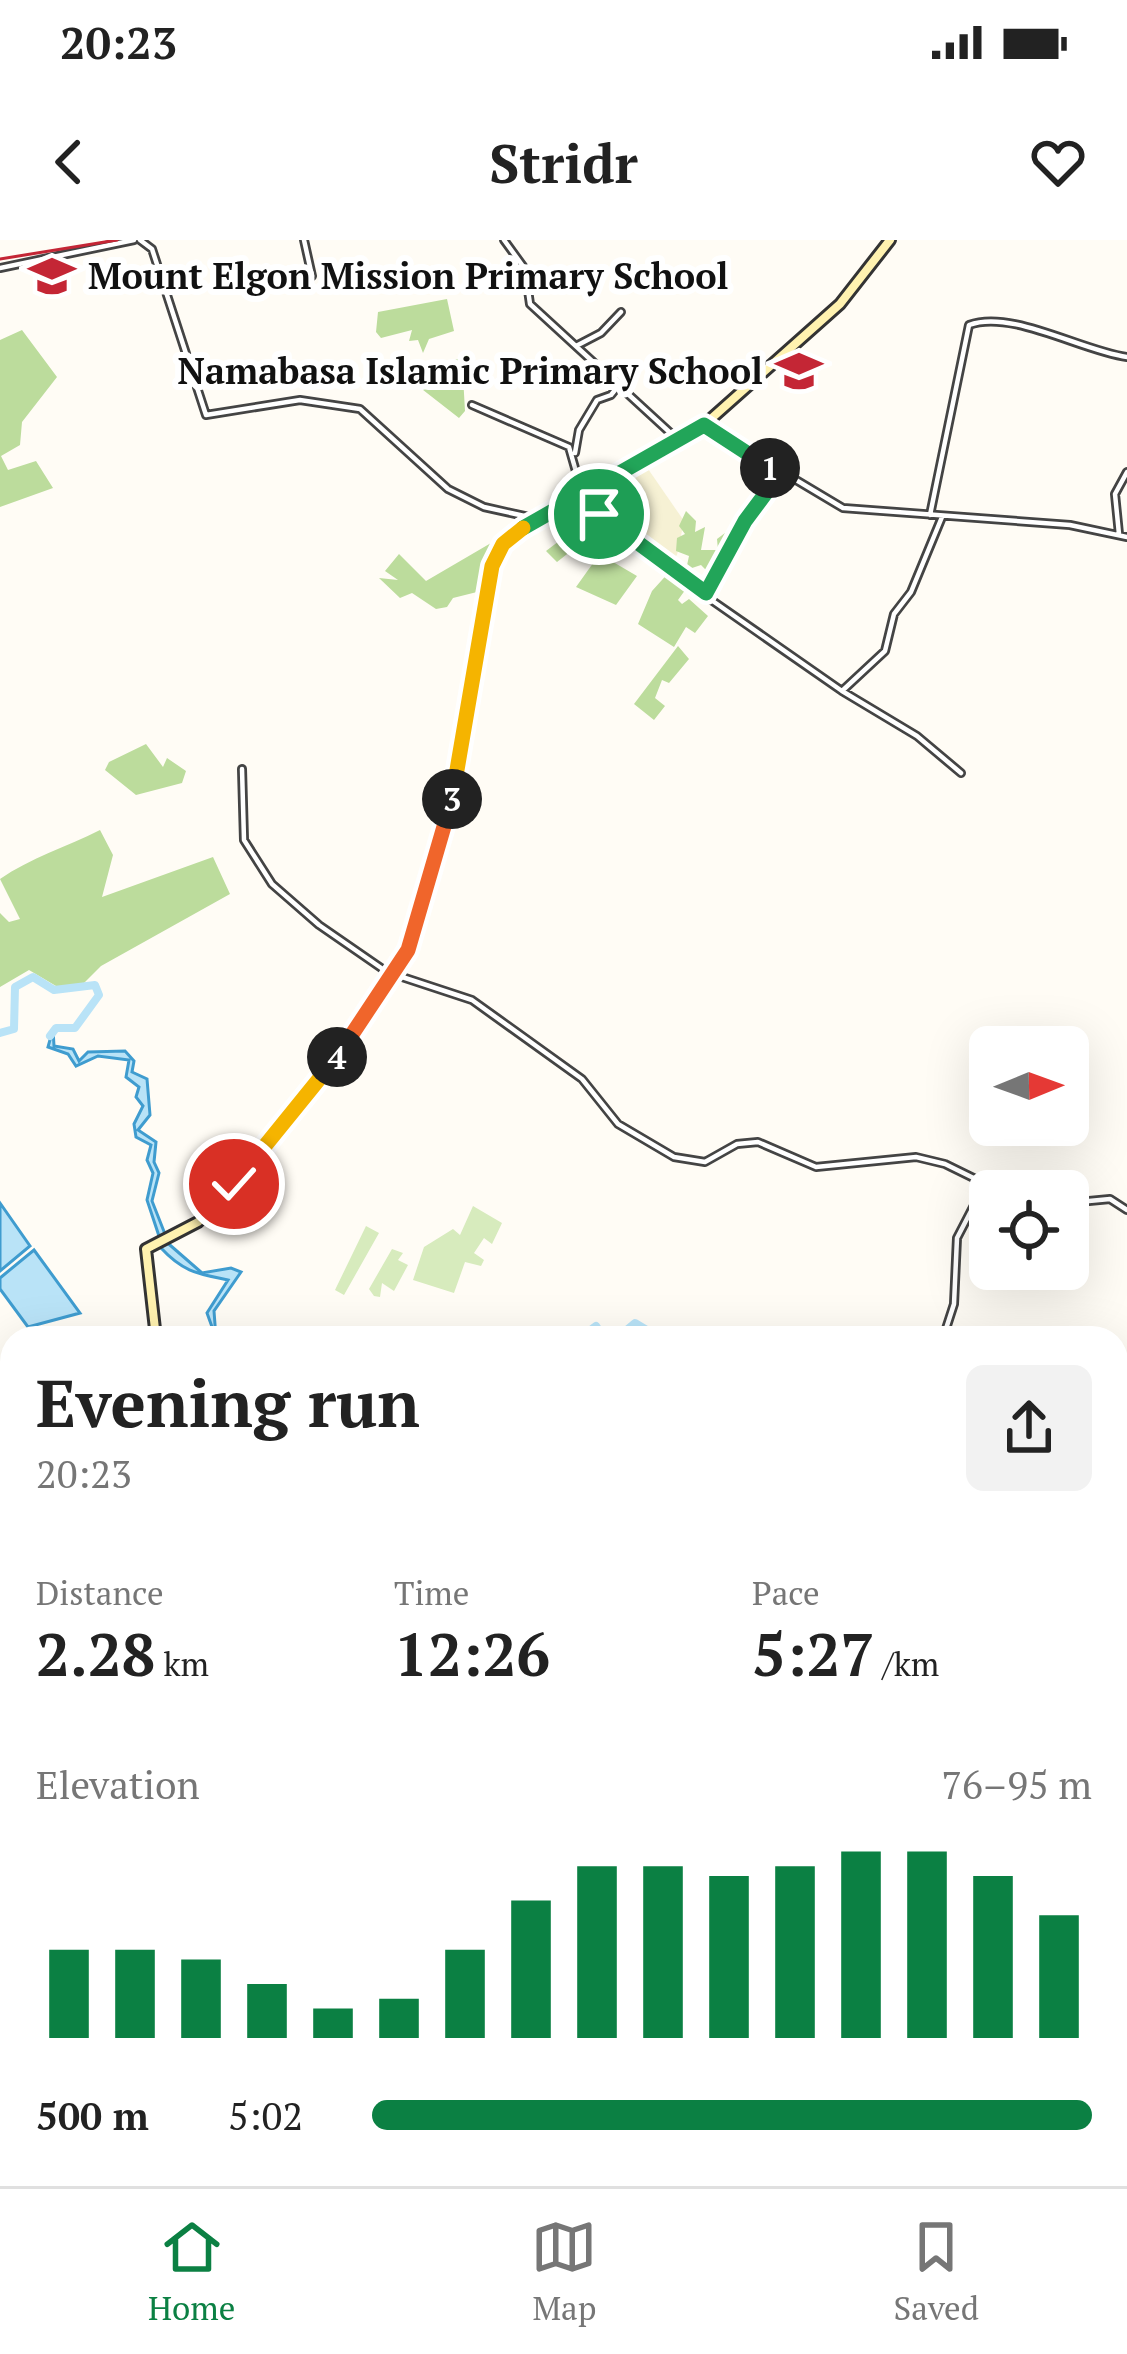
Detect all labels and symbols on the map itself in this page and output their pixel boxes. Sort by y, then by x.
school or university icon: Mount Elgon Mission Primary School [27,251,77,301]
place label: Mount Elgon Mission Primary School [88,252,729,299]
school or university icon: Namabasa Islamic Primary School [774,346,824,396]
place label: Namabasa Islamic Primary School [178,347,763,394]
pin: 1 [740,438,800,498]
pin [548,463,650,565]
pin: 3 [422,769,482,829]
north arrow [969,1026,1089,1146]
pin: 4 [307,1027,367,1087]
pin [183,1133,285,1235]

